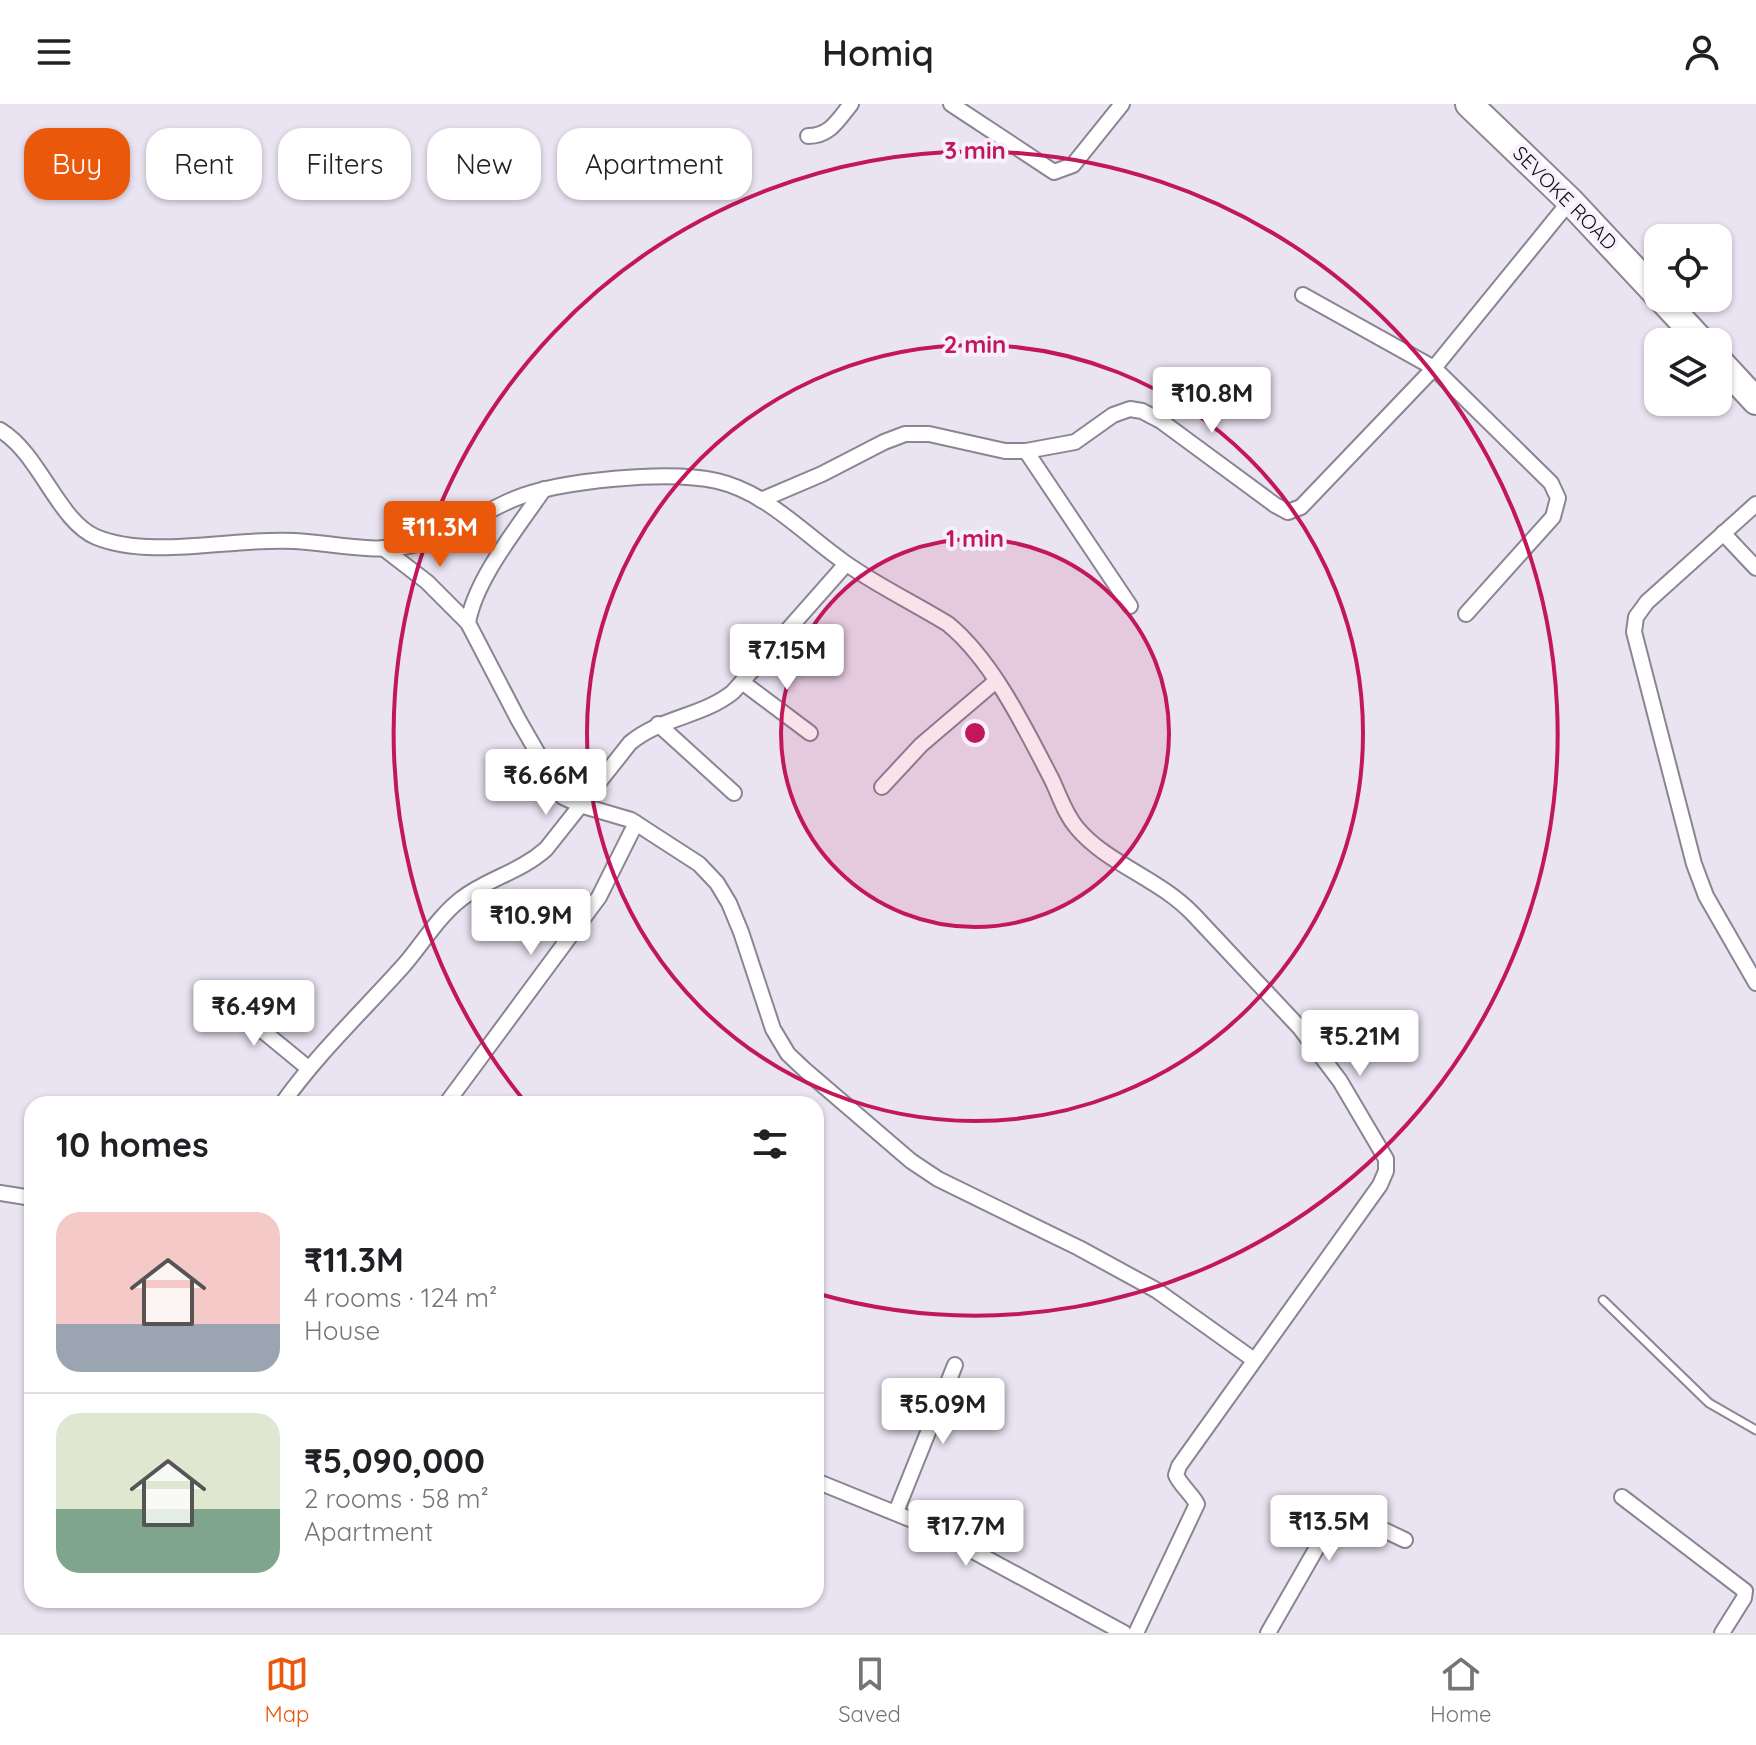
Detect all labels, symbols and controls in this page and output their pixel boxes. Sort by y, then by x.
icon: menu [32,30,76,74]
text: Homiq [822,30,934,75]
icon: person [1680,30,1724,74]
chip: Buy [24,128,130,200]
chip: Rent [146,128,262,200]
chip: Filters [278,128,411,200]
chip: New [427,128,541,200]
chip: Apartment [557,128,752,200]
text: 3 min [944,135,1006,165]
street label: SEVOKE ROAD [1508,140,1623,255]
map controls [1644,224,1732,416]
button: locate [1644,224,1732,312]
button: layers [1644,328,1732,416]
text: 2 min [944,329,1006,359]
pin: ₹10.8M [1147,367,1277,435]
text: ₹10.8M [1171,376,1253,409]
pin: ₹11.3M [375,501,505,569]
text: ₹11.3M [402,510,478,543]
text: 1 min [946,523,1004,553]
pin: ₹7.15M [722,624,852,692]
text: ₹7.15M [748,633,826,666]
centre of rings [961,719,989,747]
pin: ₹6.66M [481,749,611,817]
text: ₹6.66M [503,758,589,791]
pin: ₹10.9M [466,889,596,957]
text: ₹10.9M [490,898,573,931]
pin: ₹6.49M [189,980,319,1048]
text: ₹6.49M [211,989,297,1022]
pin: ₹5.21M [1295,1010,1425,1078]
text: ₹5.21M [1320,1019,1401,1052]
icon: filters [748,1122,792,1166]
text: 10 homes [56,1123,209,1166]
text: ₹11.3M [304,1238,404,1281]
icon: home [120,1244,216,1340]
text: 4 rooms · 124 m² [304,1281,497,1314]
text: House [304,1314,380,1347]
pin: ₹5.09M [878,1378,1008,1446]
text: ₹5.09M [900,1387,986,1420]
text: ₹5,090,000 [304,1439,485,1482]
icon: home [120,1445,216,1541]
text: 2 rooms · 58 m² [304,1482,489,1515]
pin: ₹13.5M [1264,1495,1394,1563]
pin: ₹17.7M [901,1500,1031,1568]
text: ₹13.5M [1288,1504,1370,1537]
text: ₹17.7M [927,1509,1006,1542]
text: Apartment [304,1515,433,1548]
tab: Map [264,1652,309,1728]
tab: Saved [838,1652,901,1728]
tab: Home [1430,1652,1492,1728]

